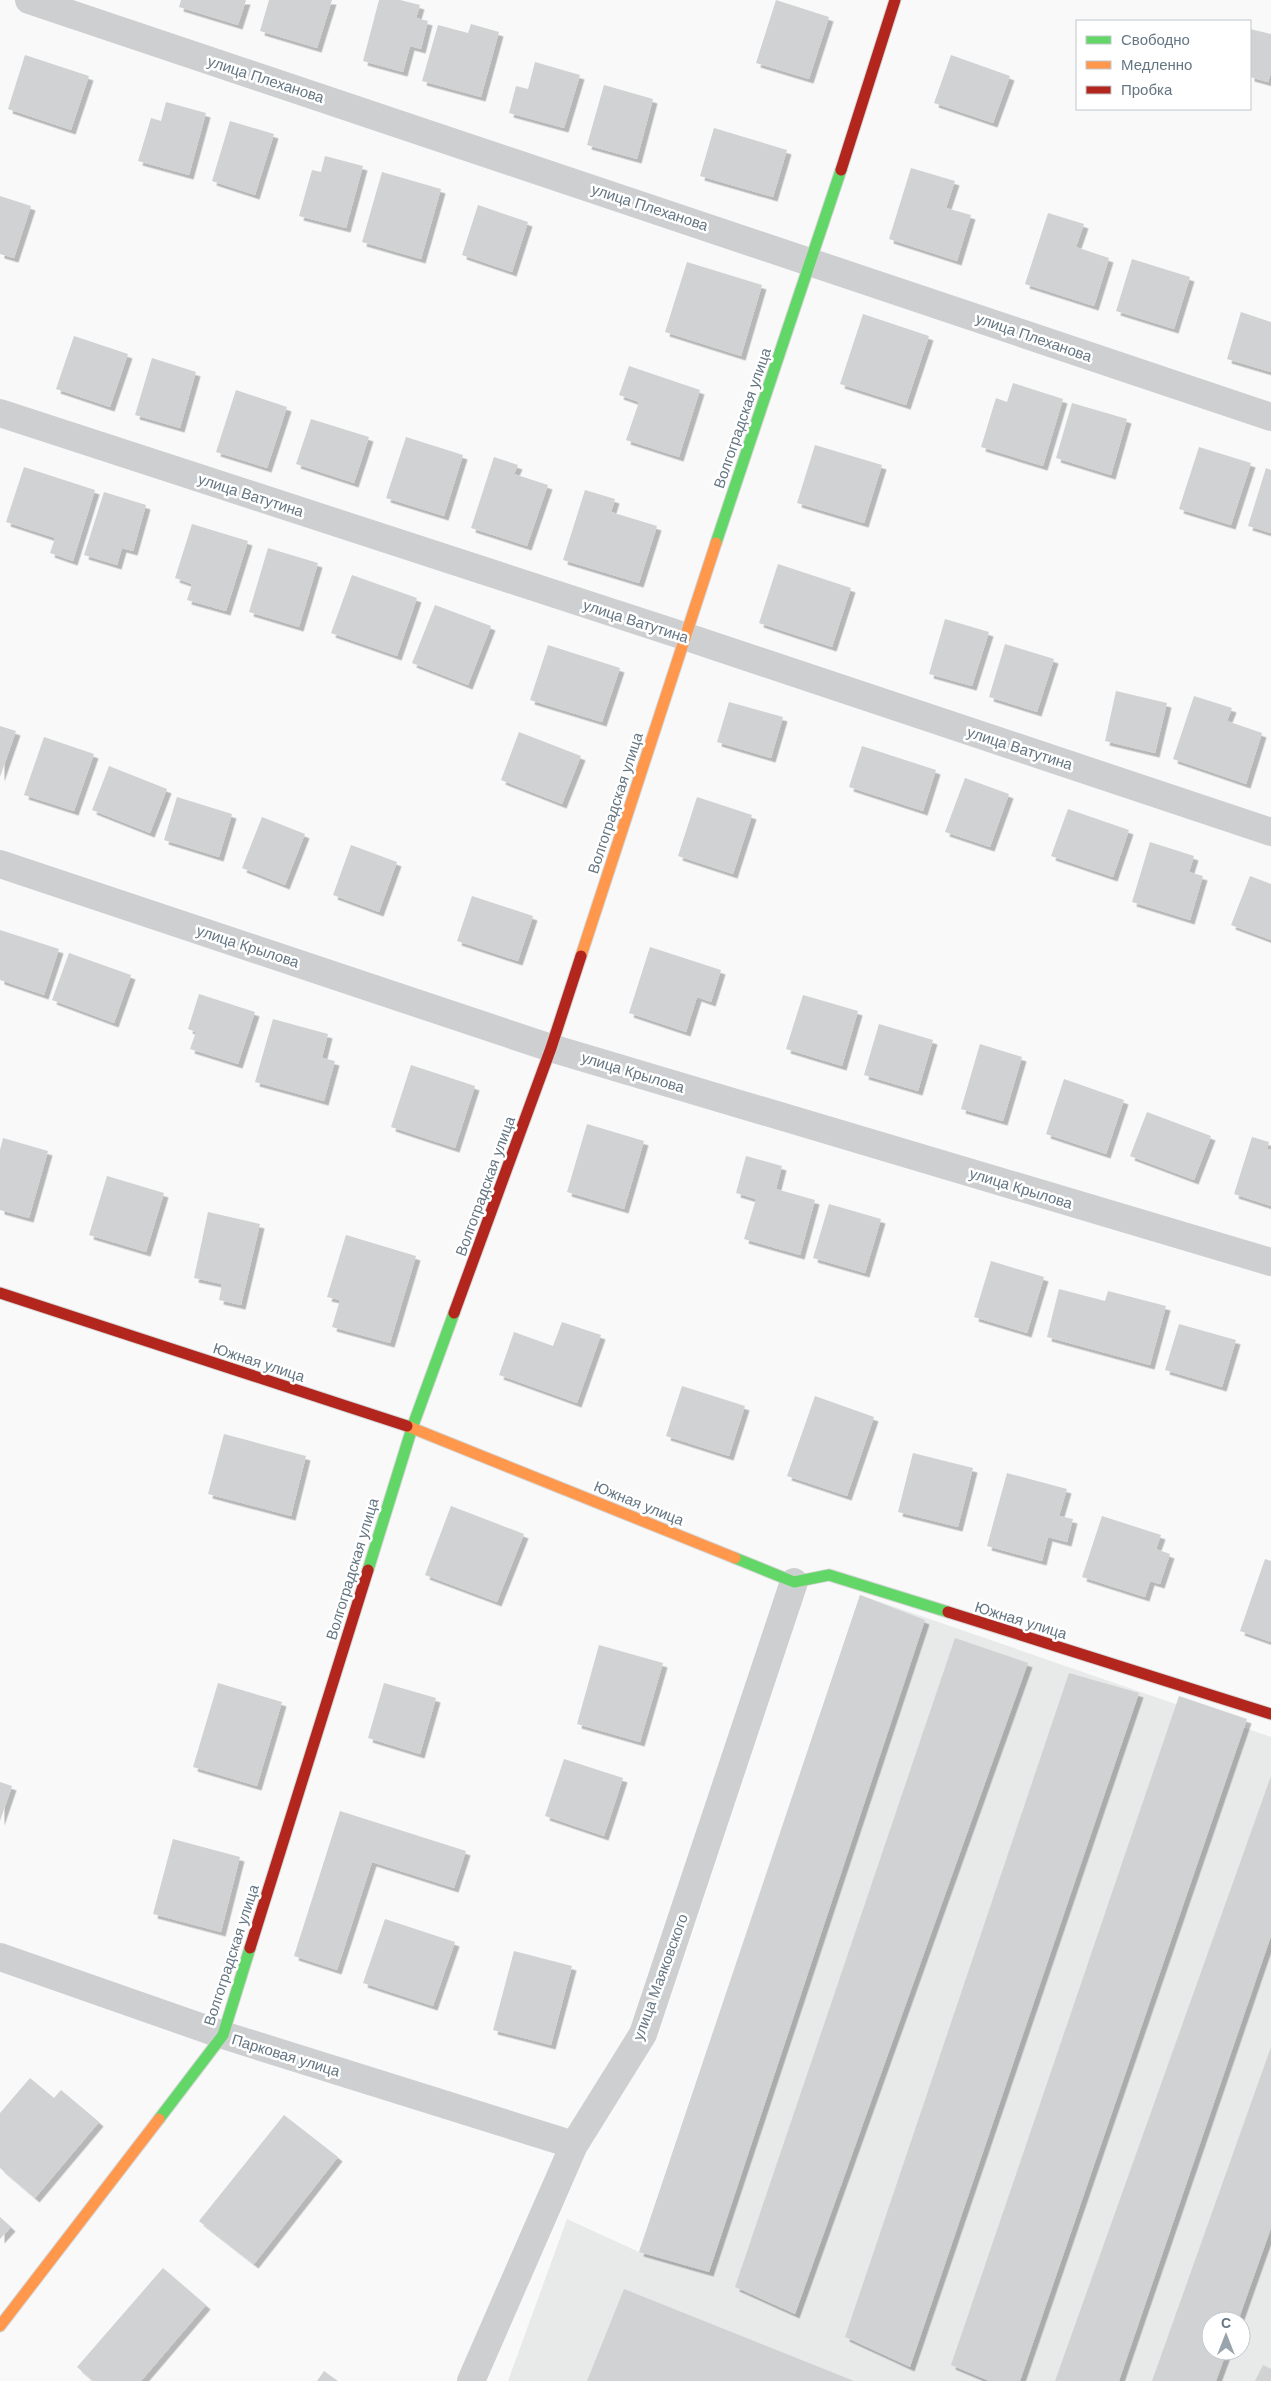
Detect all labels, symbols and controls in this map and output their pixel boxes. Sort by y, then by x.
legend [1076,20,1251,110]
text: Свободно [1121,31,1190,48]
street label: улица Плеханова [206,52,327,106]
text: Медленно [1121,56,1192,73]
text: Пробка [1121,81,1173,98]
street label: улица Плеханова [590,180,711,234]
street label: улица Плеханова [974,309,1095,365]
street label: Волгоградская улица [710,345,774,490]
street label: улица Ватутина [196,470,306,520]
street label: улица Ватутина [581,596,691,646]
street label: улица Ватутина [965,723,1075,773]
street label: Волгоградская улица [584,730,646,876]
street label: улица Крылова [195,921,302,971]
street label: улица Крылова [580,1048,687,1096]
street label: Волгоградская улица [452,1113,518,1258]
street label: улица Крылова [968,1164,1075,1212]
street label: Южная улица [211,1339,308,1385]
street label: Южная улица [592,1477,687,1529]
street label: Волгоградская улица [322,1495,382,1642]
street label: Южная улица [973,1598,1070,1642]
street label: Волгоградская улица [200,1882,262,2028]
street label: улица Маяковского [629,1911,691,2043]
street label: Парковая улица [230,2030,343,2080]
north arrow [1201,2311,1251,2361]
text: С [1221,2315,1231,2331]

